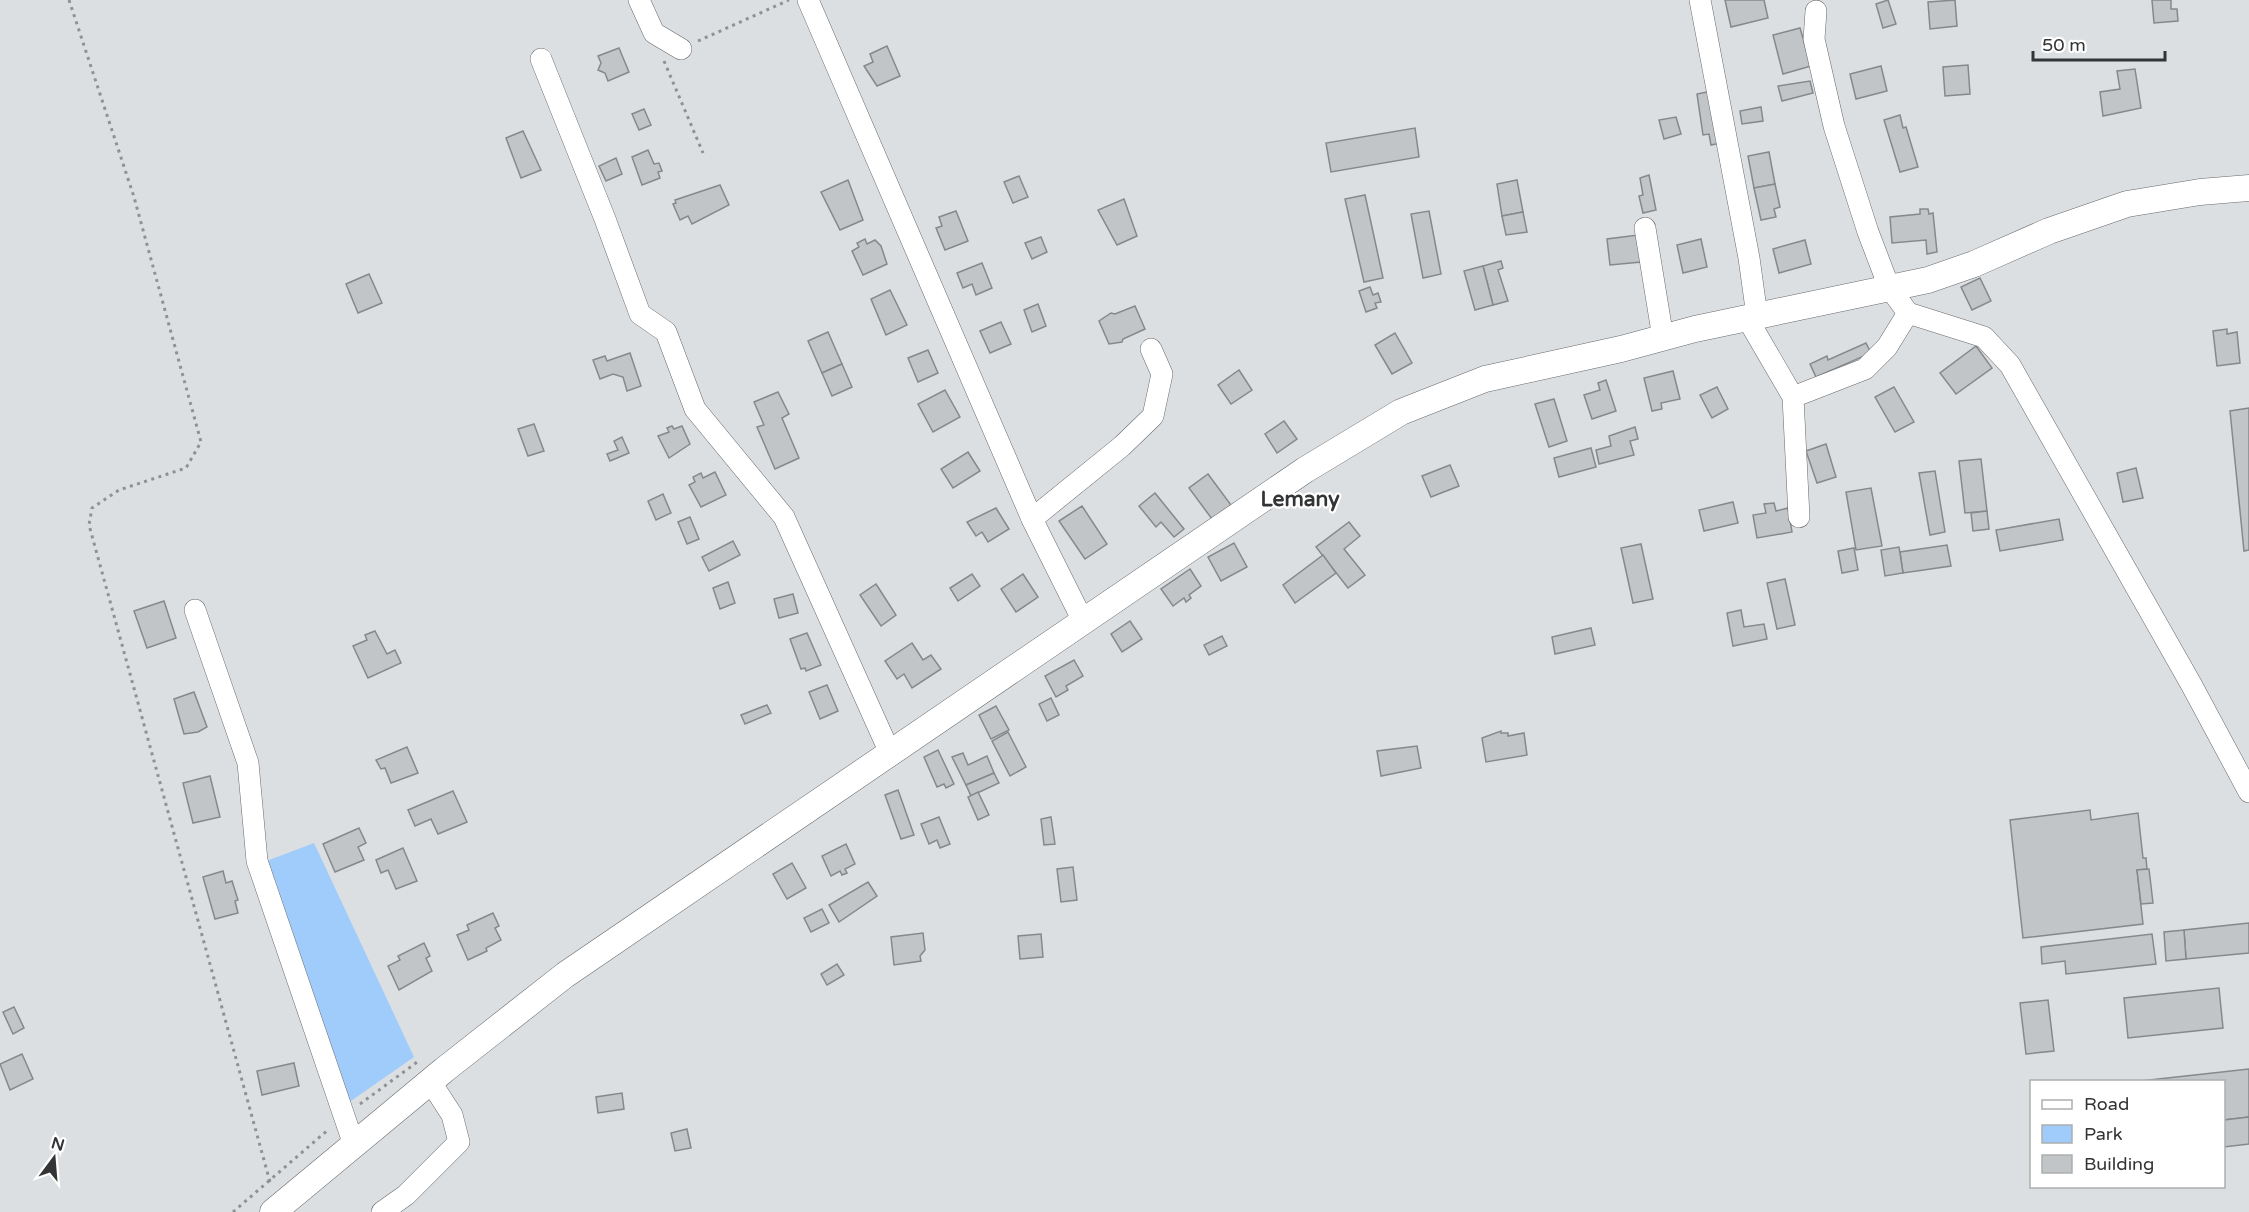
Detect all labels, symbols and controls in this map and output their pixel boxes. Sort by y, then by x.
scale bar [2033,24,2165,62]
text: 50 m [2042,34,2086,56]
district label: Lemany [1261,487,1340,512]
legend [2030,1080,2225,1188]
text: Road [2084,1093,2129,1115]
text: Park [2084,1123,2123,1145]
north arrow [24,1128,84,1188]
text: N [49,1133,67,1156]
text: Building [2084,1153,2154,1175]

